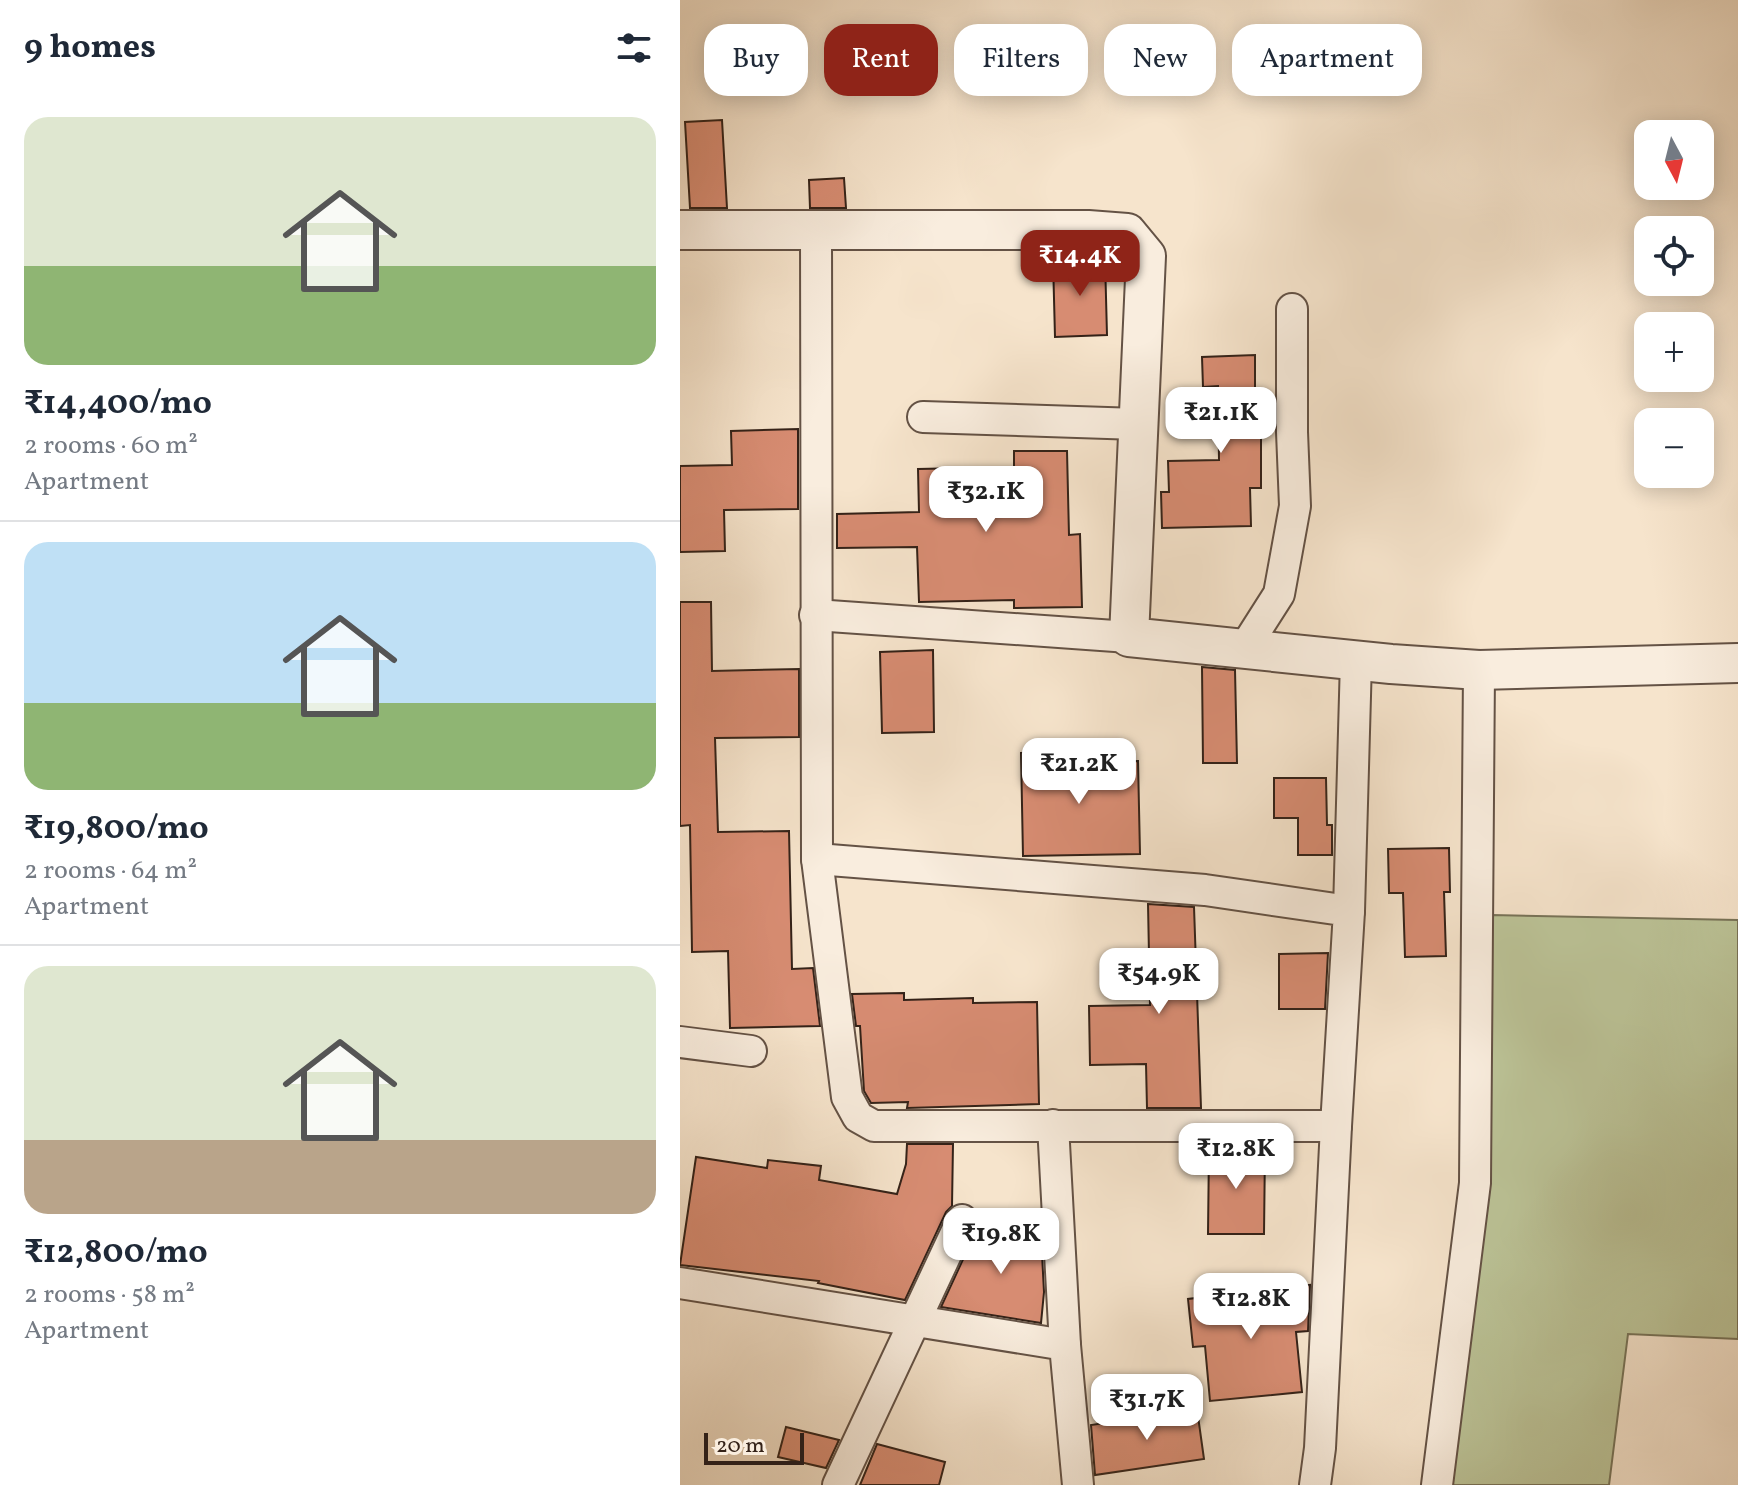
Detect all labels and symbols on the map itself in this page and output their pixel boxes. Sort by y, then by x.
north arrow [1634,120,1714,200]
pin: ₹14.4K [1015,230,1145,298]
pin: ₹21.1K [1156,387,1286,455]
pin: ₹32.1K [921,466,1051,534]
pin: ₹21.2K [1014,738,1144,806]
pin: ₹54.9K [1094,948,1224,1016]
pin: ₹12.8K [1171,1123,1301,1191]
pin: ₹19.8K [936,1208,1066,1276]
pin: ₹12.8K [1186,1273,1316,1341]
pin: ₹31.7K [1082,1374,1212,1442]
scale bar [704,1429,804,1465]

